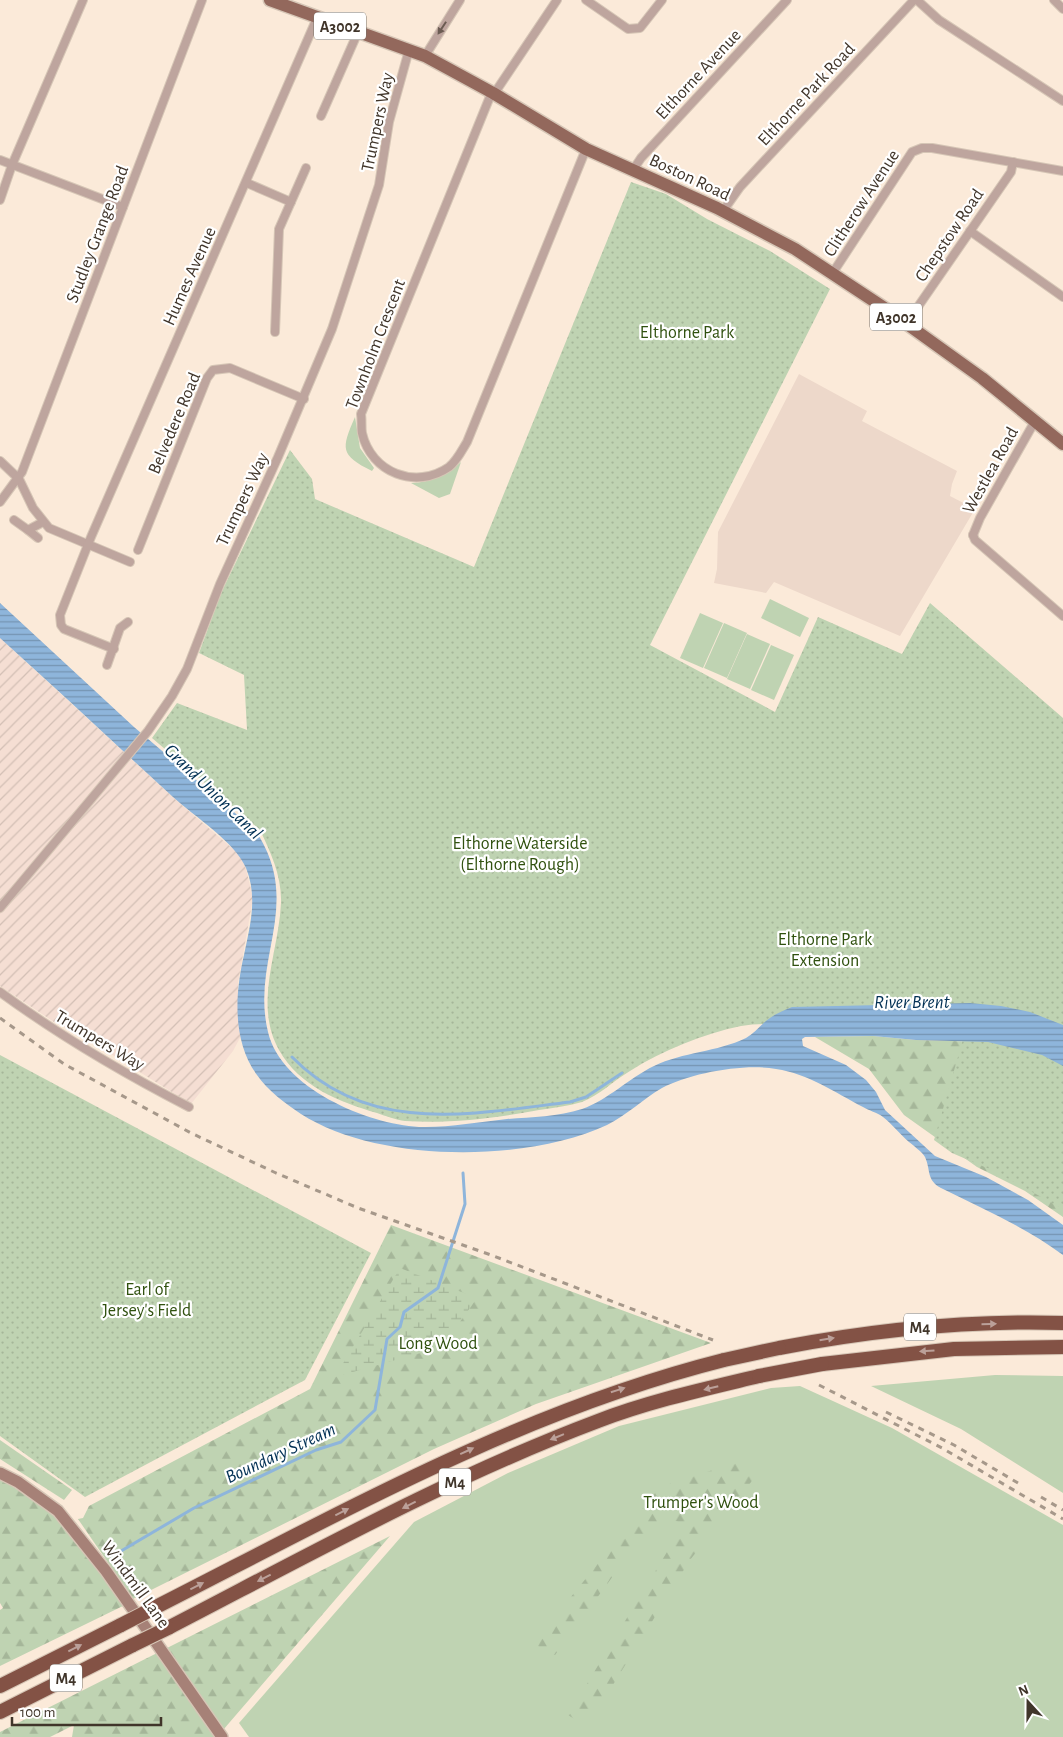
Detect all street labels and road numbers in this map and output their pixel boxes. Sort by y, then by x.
road number: A3002 [314,12,366,40]
street label: Elthorne Avenue [653,26,745,123]
street label: Elthorne Park Road [755,40,859,149]
street label: Trumpers Way [359,71,397,173]
street label: Clitherow Avenue [821,147,903,260]
street label: Boston Road [646,151,733,204]
street label: Studley Grange Road [63,163,132,305]
street label: Chepstow Road [912,186,987,285]
street label: Humes Avenue [160,224,220,328]
street label: Townholm Crescent [343,277,409,412]
road number: A3002 [870,304,922,330]
street label: Belvedere Road [145,370,204,477]
street label: Westlea Road [960,424,1022,517]
street label: Trumpers Way [213,450,272,549]
street label: Trumpers Way [52,1007,148,1075]
road number: M4 [904,1314,936,1340]
road number: M4 [439,1468,471,1495]
street label: Windmill Lane [98,1538,173,1631]
road number: M4 [50,1665,82,1692]

